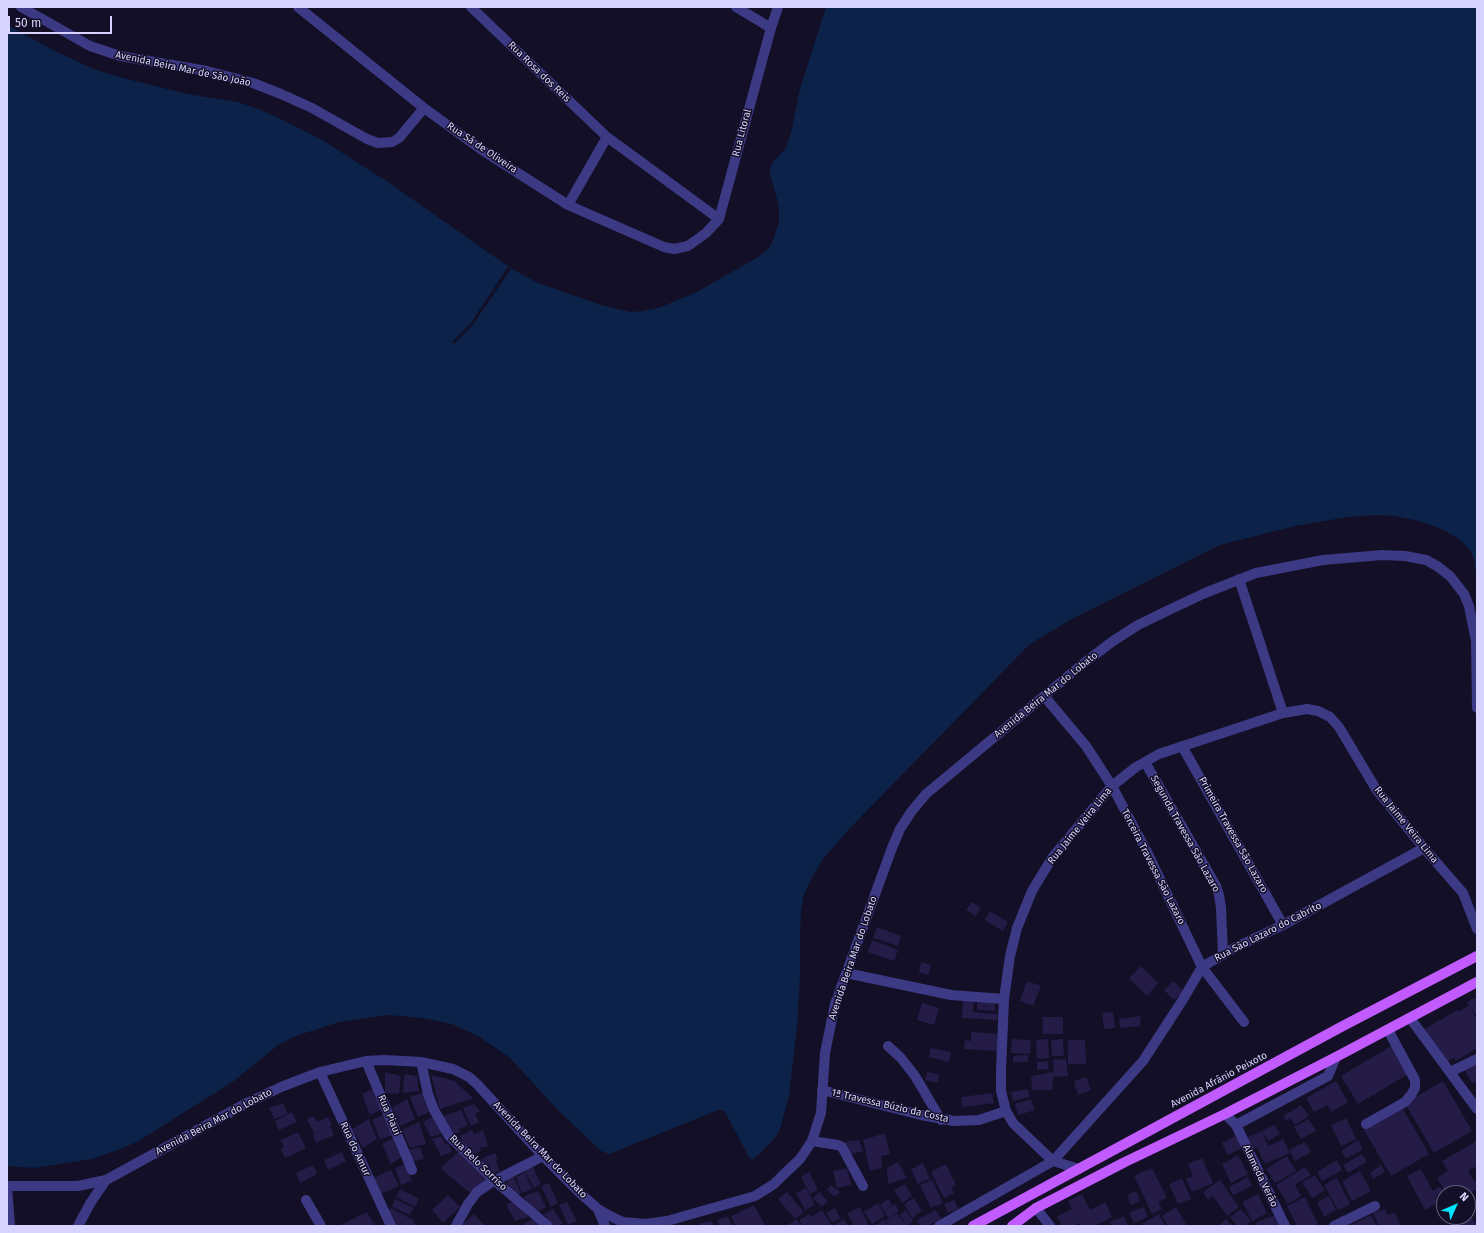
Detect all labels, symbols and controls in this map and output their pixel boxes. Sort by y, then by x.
scale bar [10,8,114,34]
text: 50 m [15,16,41,30]
street label: Rua Rosa dos Reis [505,39,573,105]
street label: Avenida Beira Mar de São João [114,49,252,89]
street label: Rua Litoral [730,108,754,158]
street label: Rua Sá de Oliveira [445,120,519,176]
street label: Avenida Beira Mar do Lobato [992,649,1100,741]
street label: Segunda Travessa São Lazaro [1148,773,1222,895]
street label: Primeira Travessa São Lazaro [1196,775,1270,895]
street label: Rua Jaime Veira Lima [1371,784,1441,866]
street label: Rua Jaime Veira Lima [1045,785,1115,867]
street label: Terceira Travessa São Lazaro [1119,807,1187,927]
street label: Avenida Beira Mar do Lobato [826,895,880,1021]
street label: Rua São Lazaro do Cabrito [1212,900,1324,964]
street label: Avenida Afrânio Peixoto [1169,1049,1269,1111]
street label: Avenida Beira Mar do Lobato [154,1086,274,1158]
street label: 1ª Travessa Búzio da Costa [830,1087,950,1125]
street label: Rua Piaui [375,1093,403,1137]
street label: Avenida Beira Mar do Lobato [490,1099,590,1201]
street label: Rua do Amur [337,1120,373,1178]
street label: Rua Belo Sorriso [447,1133,509,1193]
street label: Alameda Verão [1240,1143,1280,1209]
north arrow [1436,1185,1476,1225]
text: N [1457,1190,1471,1204]

